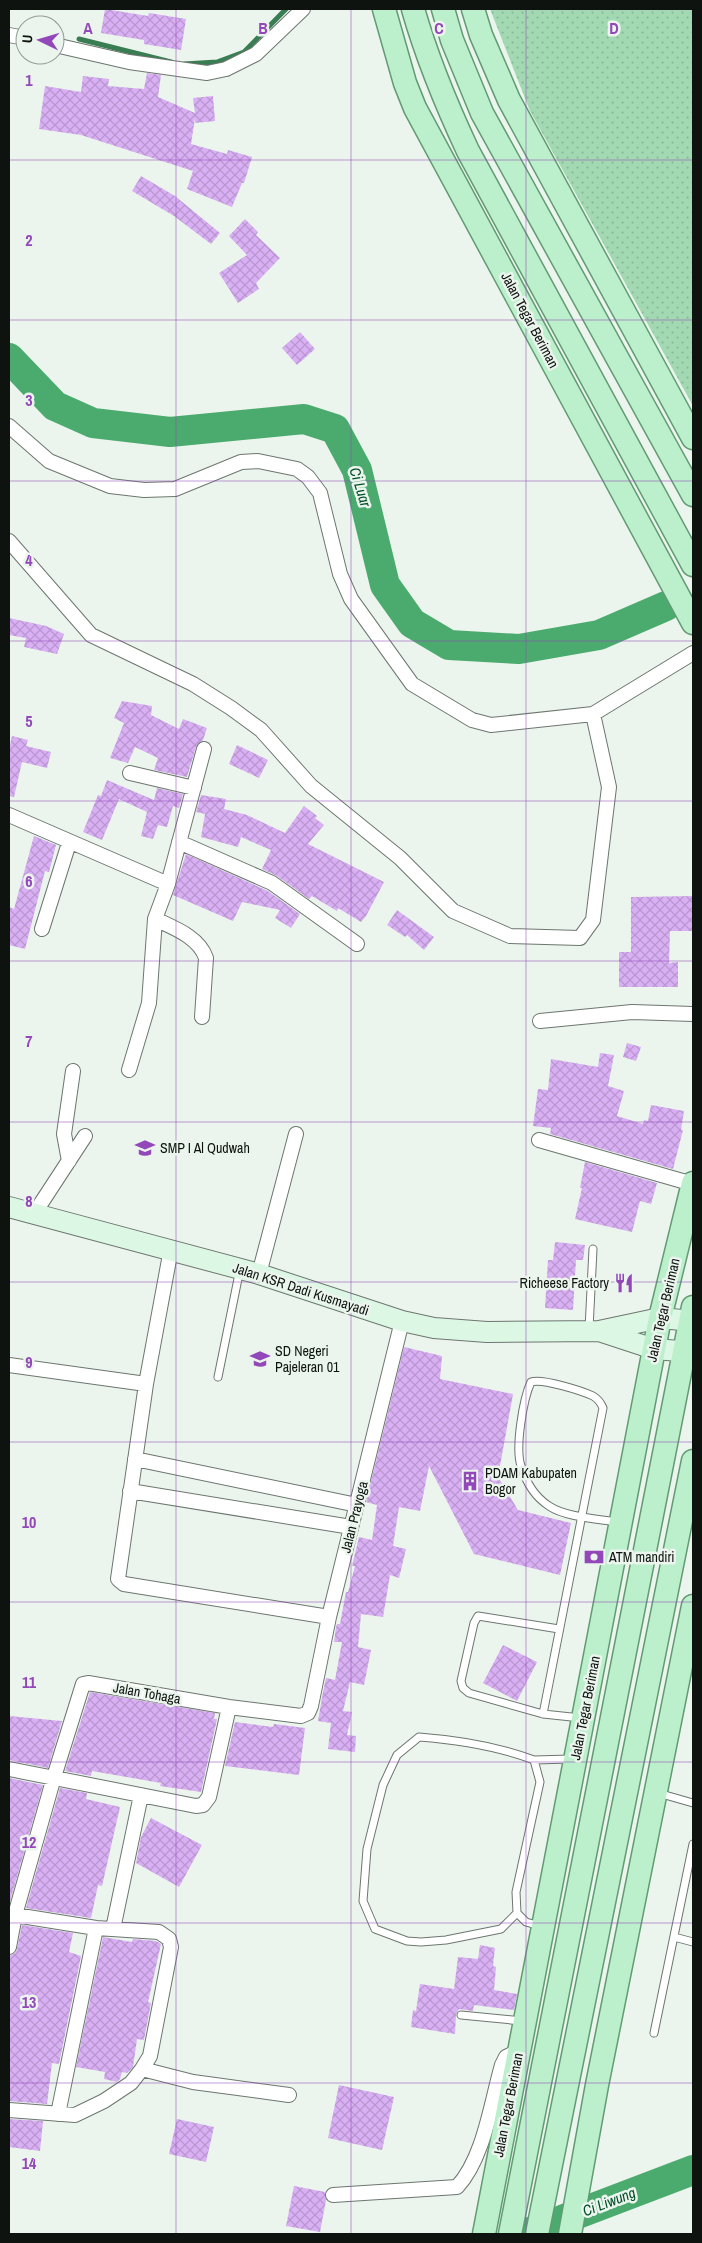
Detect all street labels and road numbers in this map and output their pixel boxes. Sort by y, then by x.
street label: Jalan Tegar Beriman [497,269,563,371]
street label: Jalan Tegar Beriman [642,1256,684,1364]
street label: Jalan KSR Dadi Kusmayadi [231,1258,371,1320]
street label: Jalan Prayoga [336,1479,372,1555]
street label: Jalan Tegar Beriman [566,1654,604,1762]
street label: Jalan Tohaga [112,1678,183,1708]
street label: Jalan Tegar Beriman [489,2051,527,2159]

